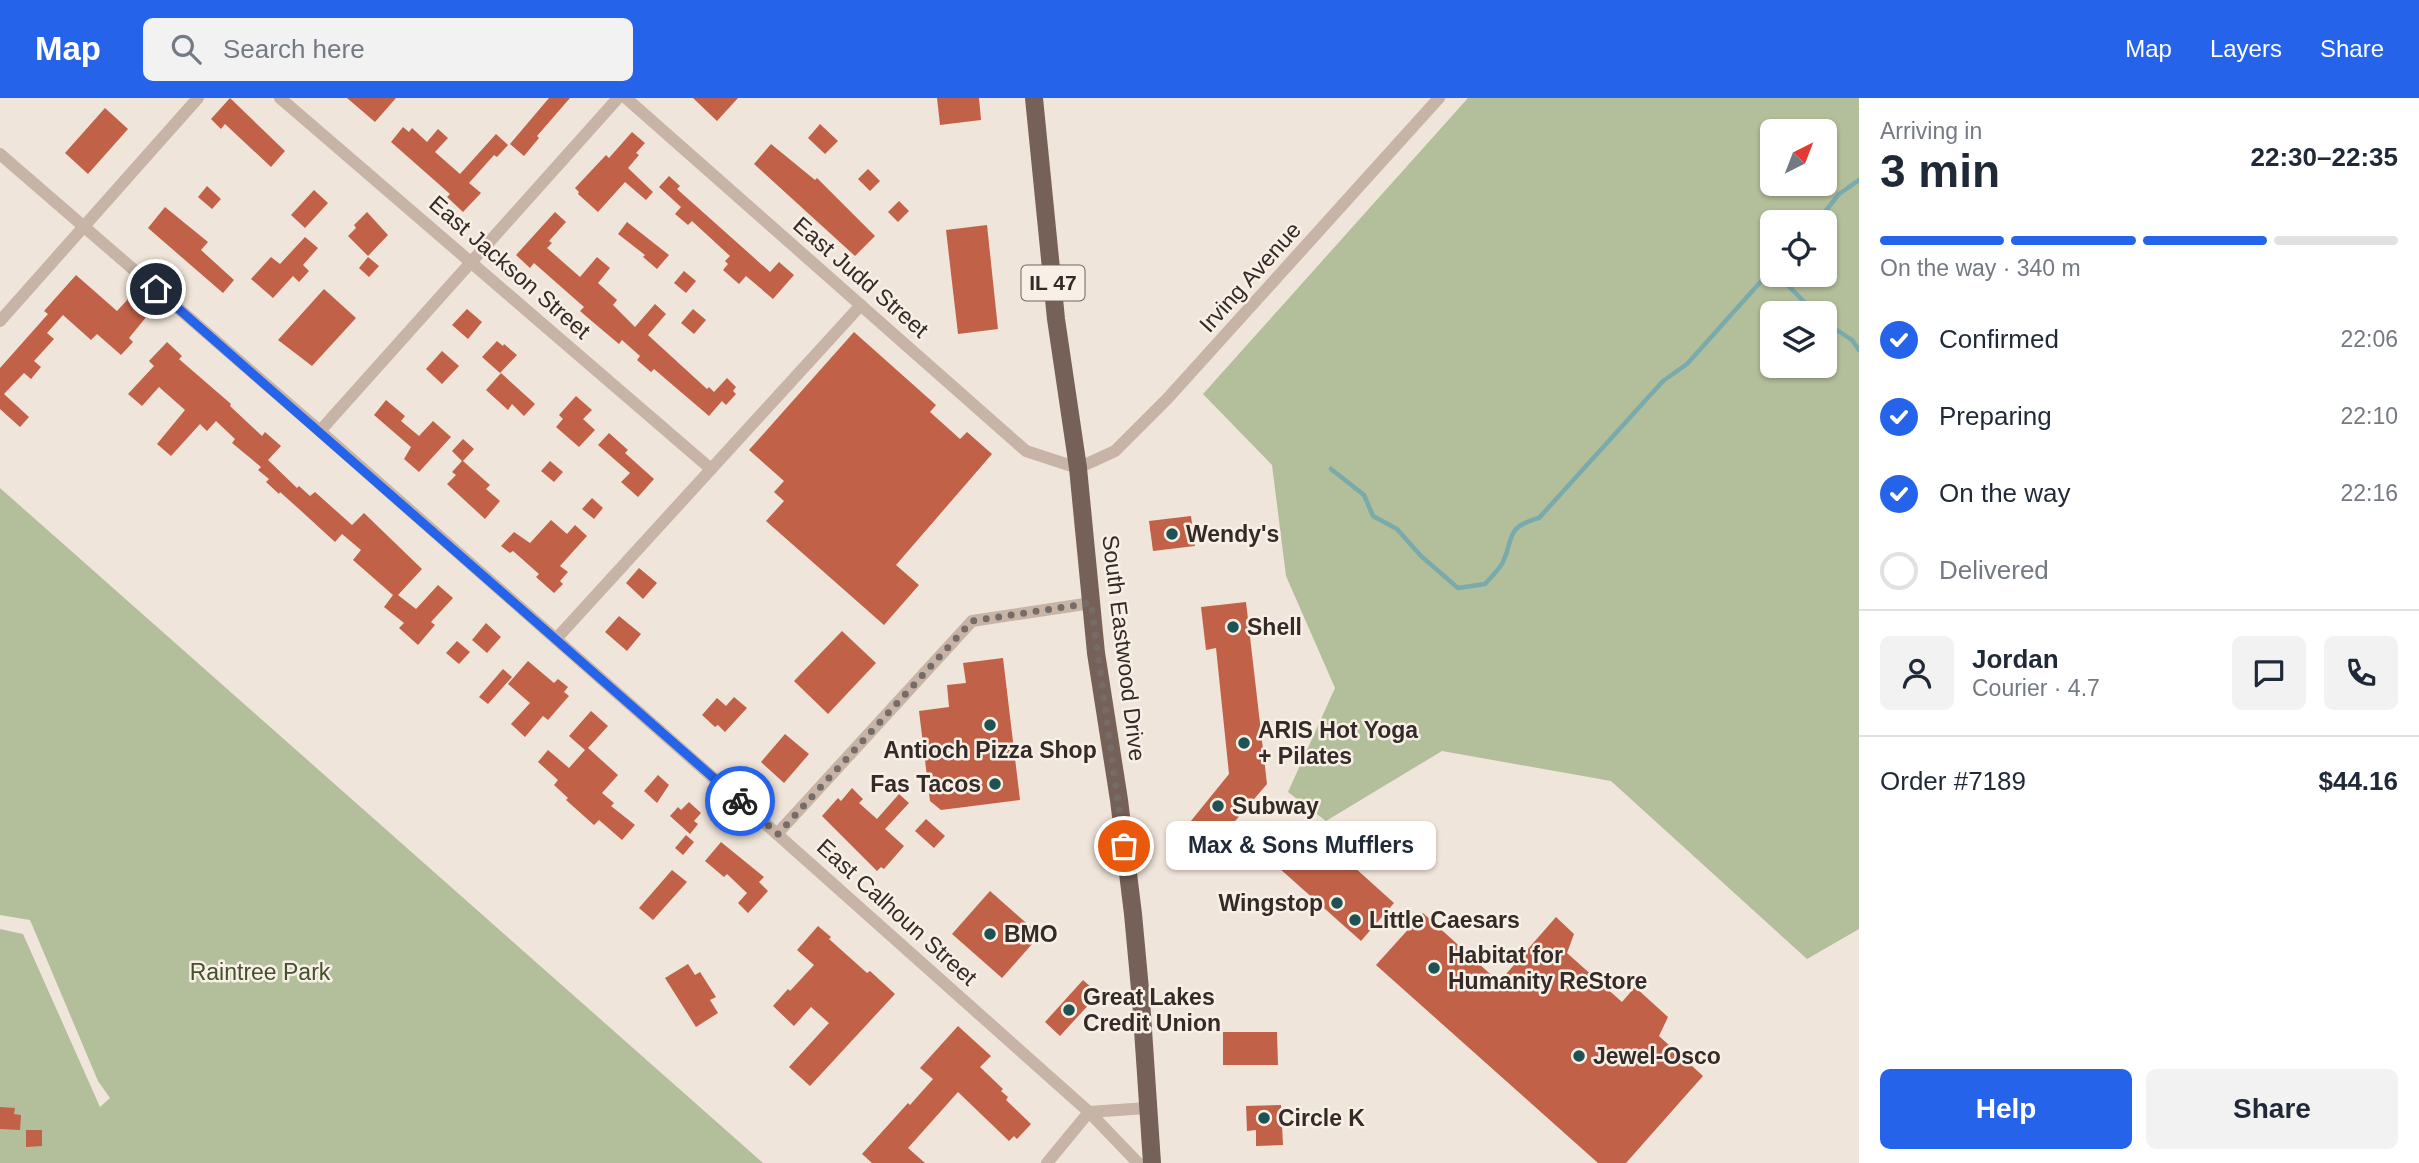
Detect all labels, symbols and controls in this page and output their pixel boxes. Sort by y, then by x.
search box [143,18,633,81]
text: Map [35,30,101,67]
icon: search [167,30,205,68]
text: Search here [223,34,365,64]
text: Map [2125,35,2172,62]
text: Layers [2210,35,2282,62]
text: Share [2320,35,2384,62]
text: Arriving in [1880,118,1982,144]
north arrow [1760,119,1838,196]
map controls [1760,119,1837,378]
text: 22:30–22:35 [2251,142,2398,172]
text: 3 min [1880,145,2000,197]
street label: East Jackson Street [424,190,596,344]
button: locate [1760,210,1837,287]
street label: East Judd Street [788,211,934,343]
street label: Irving Avenue [1194,217,1306,337]
text: On the way · 340 m [1880,255,2081,281]
pin [126,259,186,319]
road number: IL 47 [1021,266,1084,300]
icon: home [137,270,175,308]
button: layers [1760,301,1837,378]
icon: check [1880,321,1918,359]
text: Confirmed [1939,324,2059,354]
text: 22:06 [2340,326,2398,352]
icon: check [1880,398,1918,436]
text: Preparing [1939,401,2052,431]
text: 22:10 [2340,403,2398,429]
icon: check [1880,475,1918,513]
text: On the way [1939,478,2071,508]
text: 22:16 [2340,480,2398,506]
place label: Wendy's [1186,521,1279,547]
marker: Wendy's [1164,526,1180,542]
street label: South Eastwood Drive [1097,533,1151,763]
text: Delivered [1939,555,2049,585]
place label: Shell [1247,614,1302,640]
marker: Shell [1225,619,1241,635]
button: person [1880,636,1954,710]
button: chat [2232,636,2306,710]
button: phone [2324,636,2398,710]
text: Jordan [1972,644,2059,674]
text: Courier · 4.7 [1972,675,2100,701]
marker: Antioch Pizza Shop [982,717,998,733]
place label: ARIS Hot Yoga + Pilates [1258,717,1418,769]
marker: ARIS Hot Yoga + Pilates [1236,735,1252,751]
place label: Antioch Pizza Shop [883,737,1097,763]
courier [705,766,775,836]
text: Order #7189 [1880,766,2026,796]
text: $44.16 [2318,766,2398,796]
place label: Fas Tacos [870,771,981,797]
marker: Fas Tacos [987,776,1003,792]
icon: bike [721,782,759,820]
place label: Subway [1232,793,1319,819]
marker: Subway [1210,798,1226,814]
pin [1094,816,1154,876]
callout: Max & Sons Mufflers [1166,822,1436,870]
icon: bag [1105,827,1143,865]
text: Max & Sons Mufflers [1188,832,1414,858]
street label: East Calhoun Street [812,833,983,991]
place label: Wingstop [1218,890,1323,916]
marker: Wingstop [1329,895,1345,911]
place label: Little Caesars [1369,907,1520,933]
marker: Little Caesars [1347,912,1363,928]
place label: BMO [1004,921,1058,947]
marker: BMO [982,926,998,942]
place label: Habitat for Humanity ReStore [1448,942,1647,994]
park label: Raintree Park [190,959,331,985]
marker: Habitat for Humanity ReStore [1426,960,1442,976]
place label: Great Lakes Credit Union [1083,984,1221,1036]
marker: Great Lakes Credit Union [1061,1002,1077,1018]
place label: Jewel-Osco [1593,1043,1721,1069]
marker: Jewel-Osco [1571,1048,1587,1064]
button: Help [1880,1069,2132,1149]
button: Share [2146,1069,2398,1149]
place label: Circle K [1278,1105,1365,1131]
marker: Circle K [1256,1110,1272,1126]

